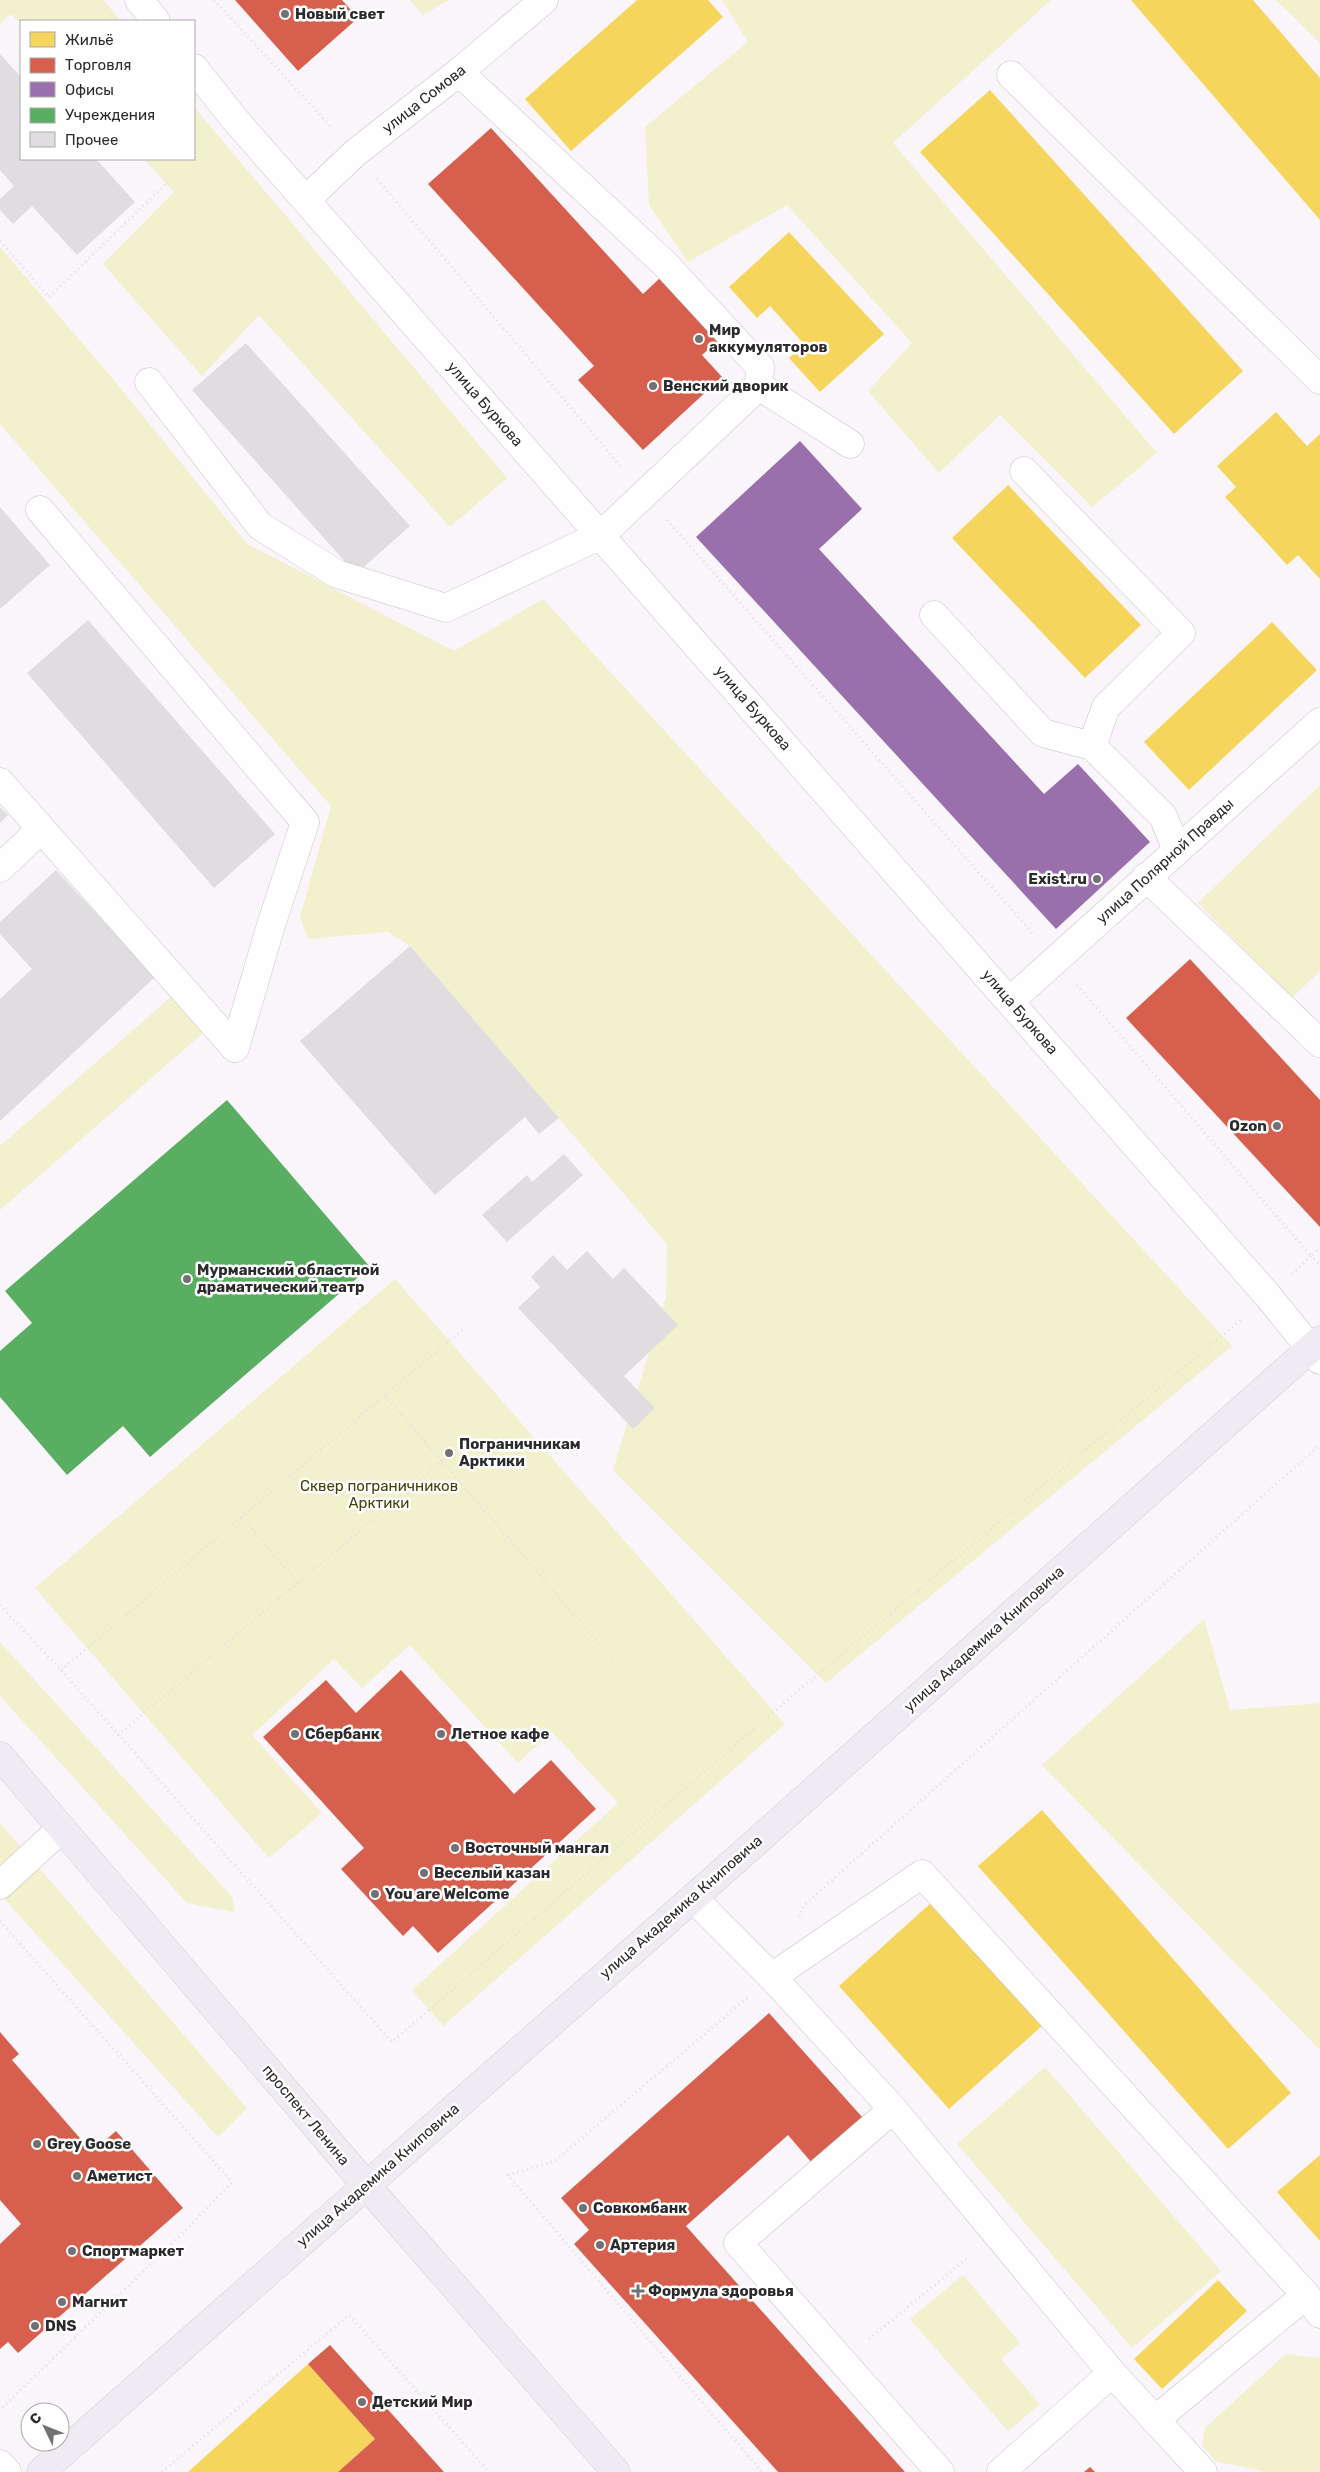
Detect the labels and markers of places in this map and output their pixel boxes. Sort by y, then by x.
place label: Новый свет [295,5,385,23]
marker: Новый свет [279,8,291,20]
place label: Мир аккумуляторов [709,321,828,356]
marker: Мир аккумуляторов [693,333,705,345]
place label: Венский дворик [663,377,789,395]
marker: Венский дворик [647,380,659,392]
place label: Exist.ru [1028,870,1087,888]
marker: Exist.ru [1091,873,1103,885]
place label: Ozon [1229,1117,1267,1135]
marker: Ozon [1271,1120,1283,1132]
place label: Мурманский областной драматический театр [197,1261,379,1296]
marker: Мурманский областной драматический театр [181,1273,193,1285]
place label: Пограничникам Арктики [459,1435,581,1470]
marker: Пограничникам Арктики [443,1447,455,1459]
place label: Сбербанк [305,1725,380,1743]
place label: Летное кафе [451,1725,549,1743]
marker: Сбербанк [289,1728,301,1740]
marker: Летное кафе [435,1728,447,1740]
place label: Восточный мангал [465,1839,609,1857]
marker: Восточный мангал [449,1842,461,1854]
place label: Веселый казан [434,1864,550,1882]
marker: Веселый казан [418,1867,430,1879]
place label: You are Welcome [385,1885,510,1903]
marker: You are Welcome [369,1888,381,1900]
place label: Grey Goose [47,2135,131,2153]
marker: Grey Goose [31,2138,43,2150]
place label: Аметист [87,2167,153,2185]
marker: Аметист [71,2170,83,2182]
place label: Совкомбанк [593,2199,687,2217]
marker: Совкомбанк [577,2202,589,2214]
place label: Артерия [610,2236,675,2254]
marker: Артерия [594,2239,606,2251]
place label: Спортмаркет [82,2242,185,2260]
marker: Спортмаркет [66,2245,78,2257]
place label: Формула здоровья [648,2282,794,2300]
marker: Формула здоровья [632,2285,644,2297]
place label: Магнит [72,2293,128,2311]
marker: Магнит [56,2296,68,2308]
place label: DNS [45,2317,77,2335]
marker: DNS [29,2320,41,2332]
place label: Детский Мир [372,2393,473,2411]
marker: Детский Мир [356,2396,368,2408]

